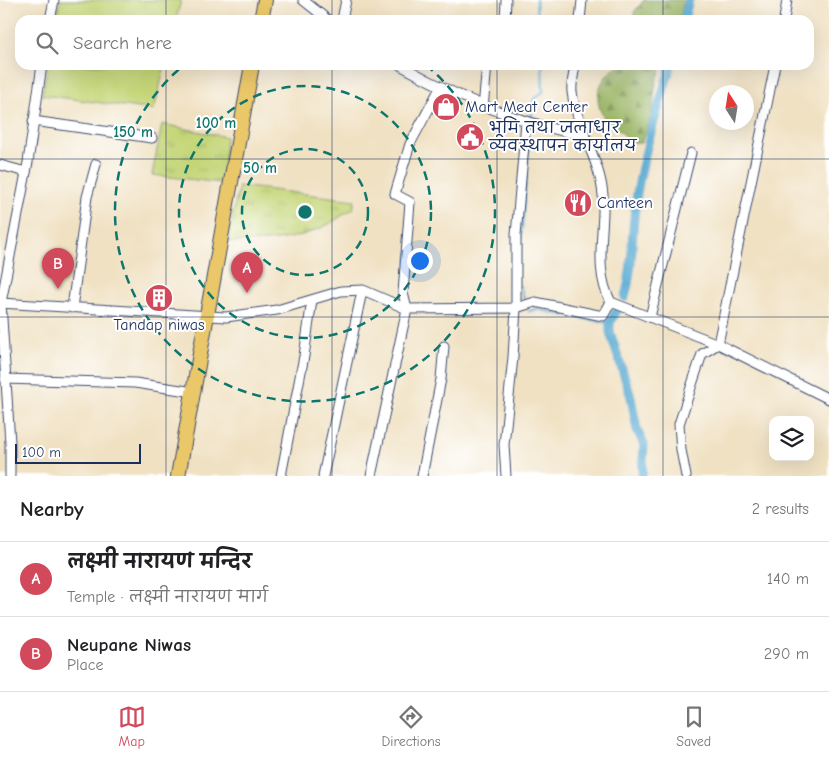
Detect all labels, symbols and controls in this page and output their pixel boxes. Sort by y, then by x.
search box [15,15,814,70]
icon: search [33,29,61,57]
text: Search here [73,32,172,54]
north arrow [709,85,754,130]
shop icon: Mart Meat Center [431,92,461,122]
place label: Mart Meat Center [465,98,588,116]
text: 100 m [196,114,236,132]
place label: भूमि तथा जलाधार व्यवस्थापन कार्यालय [488,116,637,155]
public building icon: भूमि तथा जलाधार व्यवस्थापन कार्यालय [455,122,485,152]
text: 150 m [113,123,153,141]
text: 50 m [243,159,277,177]
restaurant icon: Canteen [563,188,593,218]
place label: Canteen [597,194,653,212]
centre of rings [296,203,314,221]
pin: B [42,248,74,289]
your location [407,248,433,274]
pin: A [231,252,263,293]
building icon: Tandap niwas [144,283,174,313]
place label: Tandap niwas [113,316,205,334]
map controls [769,416,814,461]
button: layers [769,416,814,461]
scale bar [15,441,141,464]
text: 100 m [22,444,61,461]
text: Nearby [20,497,84,521]
text: 2 results [752,500,809,518]
text: लक्ष्मी नारायण मन्दिर [67,551,252,573]
text: A [32,570,40,588]
text: 140 m [767,570,809,588]
text: Temple · लक्ष्मी नारायण मार्ग [67,588,268,606]
text: Neupane Niwas [67,634,191,656]
text: B [31,645,41,663]
text: 290 m [764,645,809,663]
text: Place [67,656,103,674]
tab: Map [118,703,146,750]
tab: Directions [381,703,441,750]
tab: Saved [676,703,711,750]

